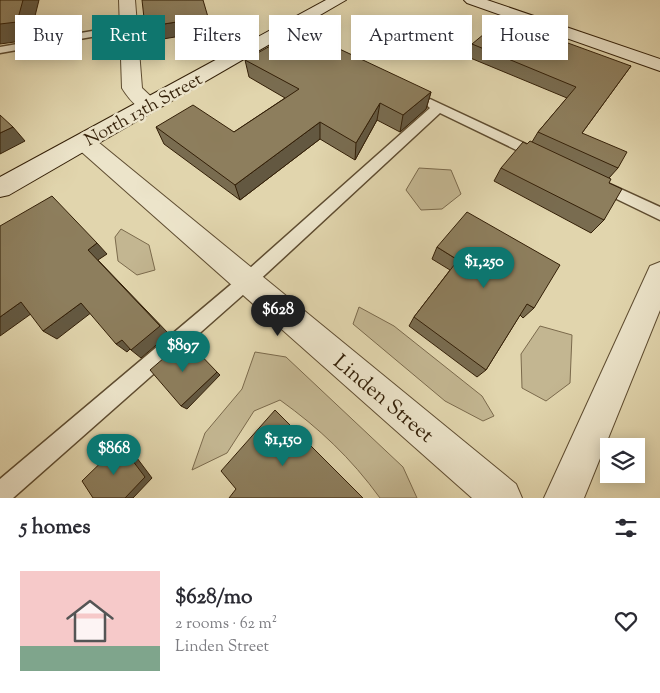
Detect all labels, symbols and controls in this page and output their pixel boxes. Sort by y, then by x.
chip: Buy [15,15,82,60]
chip: Rent [92,15,165,60]
chip: Filters [175,15,259,60]
chip: New [269,15,341,60]
chip: Apartment [351,15,472,60]
chip: House [482,15,568,60]
street label: North 13th Street [80,67,208,154]
pin: $1,250 [443,246,525,289]
text: $1,250 [464,251,504,274]
pin: $628 [248,294,308,337]
text: $628 [262,299,294,322]
pin: $897 [153,330,213,373]
text: $897 [167,335,199,358]
street label: Linden Street [326,348,440,451]
pin: $1,150 [242,424,324,467]
text: $1,150 [264,429,302,452]
pin: $868 [84,434,144,476]
text: $868 [98,438,130,461]
map controls [600,438,645,483]
button: layers [600,438,645,483]
text: 5 homes [20,513,90,543]
icon: filters [612,514,640,542]
text: $628/mo [175,583,252,613]
icon: home [60,591,120,651]
icon: heart [612,607,640,635]
text: 2 rooms · 62 m² [175,613,277,636]
text: Linden Street [175,636,269,659]

